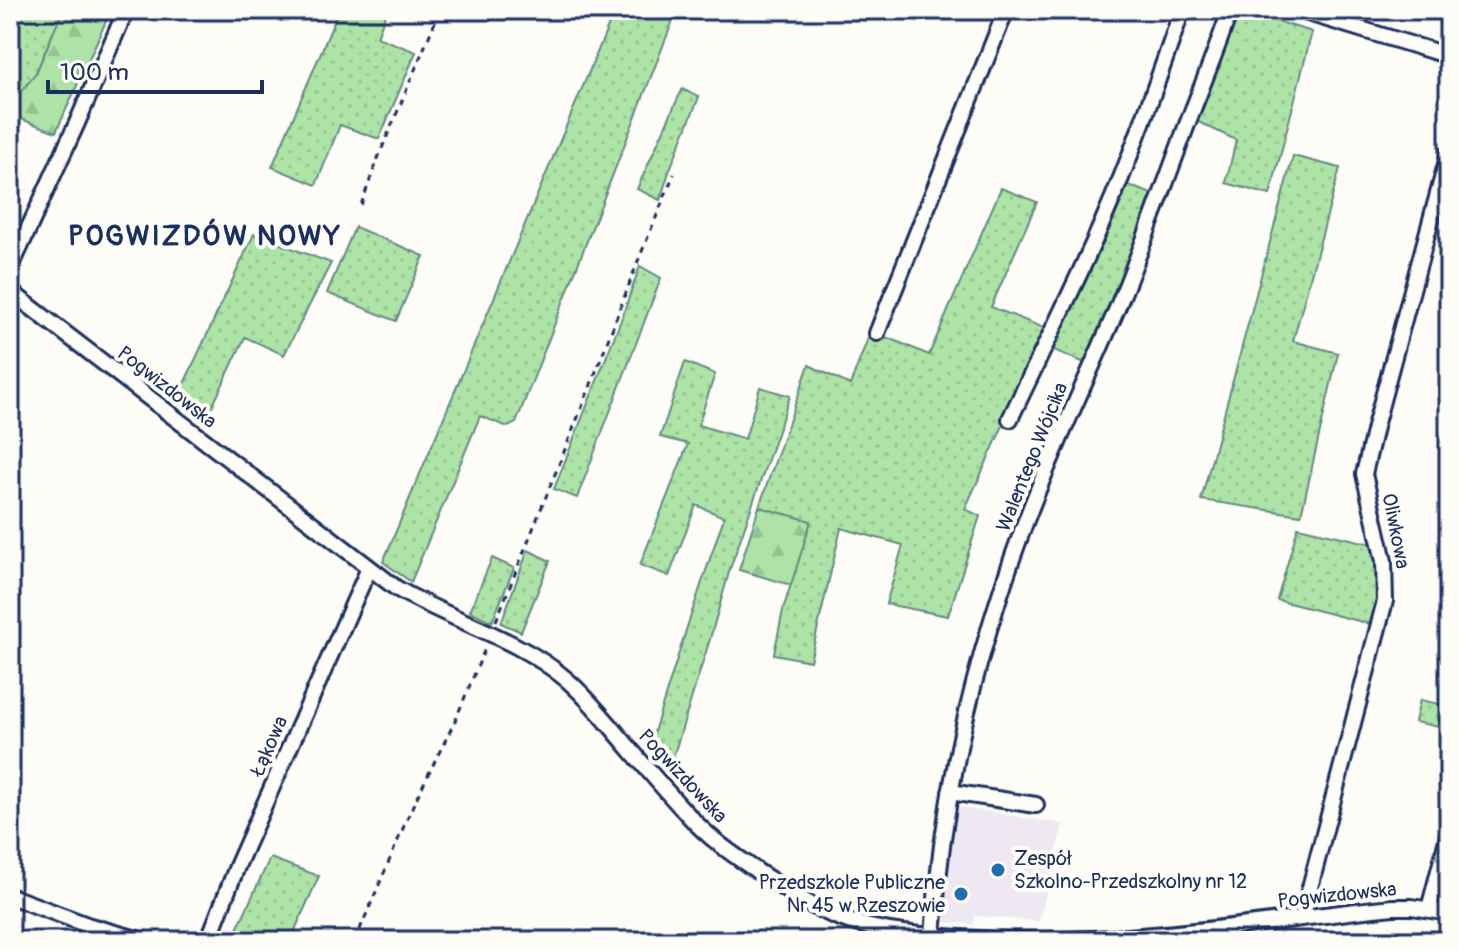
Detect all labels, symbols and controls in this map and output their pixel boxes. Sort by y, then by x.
scale bar [48,44,262,94]
text: 100 m [60,58,129,87]
district label: POGWIZDÓW NOWY [68,218,342,254]
street label: Pogwizdowska [112,340,222,434]
street label: Walentego Wójcika [991,379,1073,535]
street label: Oliwkowa [1376,491,1416,571]
street label: Łąkowa [244,712,293,782]
street label: Pogwizdowska [633,724,733,828]
place label: Zespół Szkolno-Przedszkolny nr 12 [1014,846,1247,894]
marker: Zespół Szkolno-Przedszkolny nr 12 [989,861,1007,879]
place label: Przedszkole Publiczne Nr 45 w Rzeszowie [759,870,945,918]
street label: Pogwizdowska [1276,876,1398,914]
marker: Przedszkole Publiczne Nr 45 w Rzeszowie [952,885,970,903]

